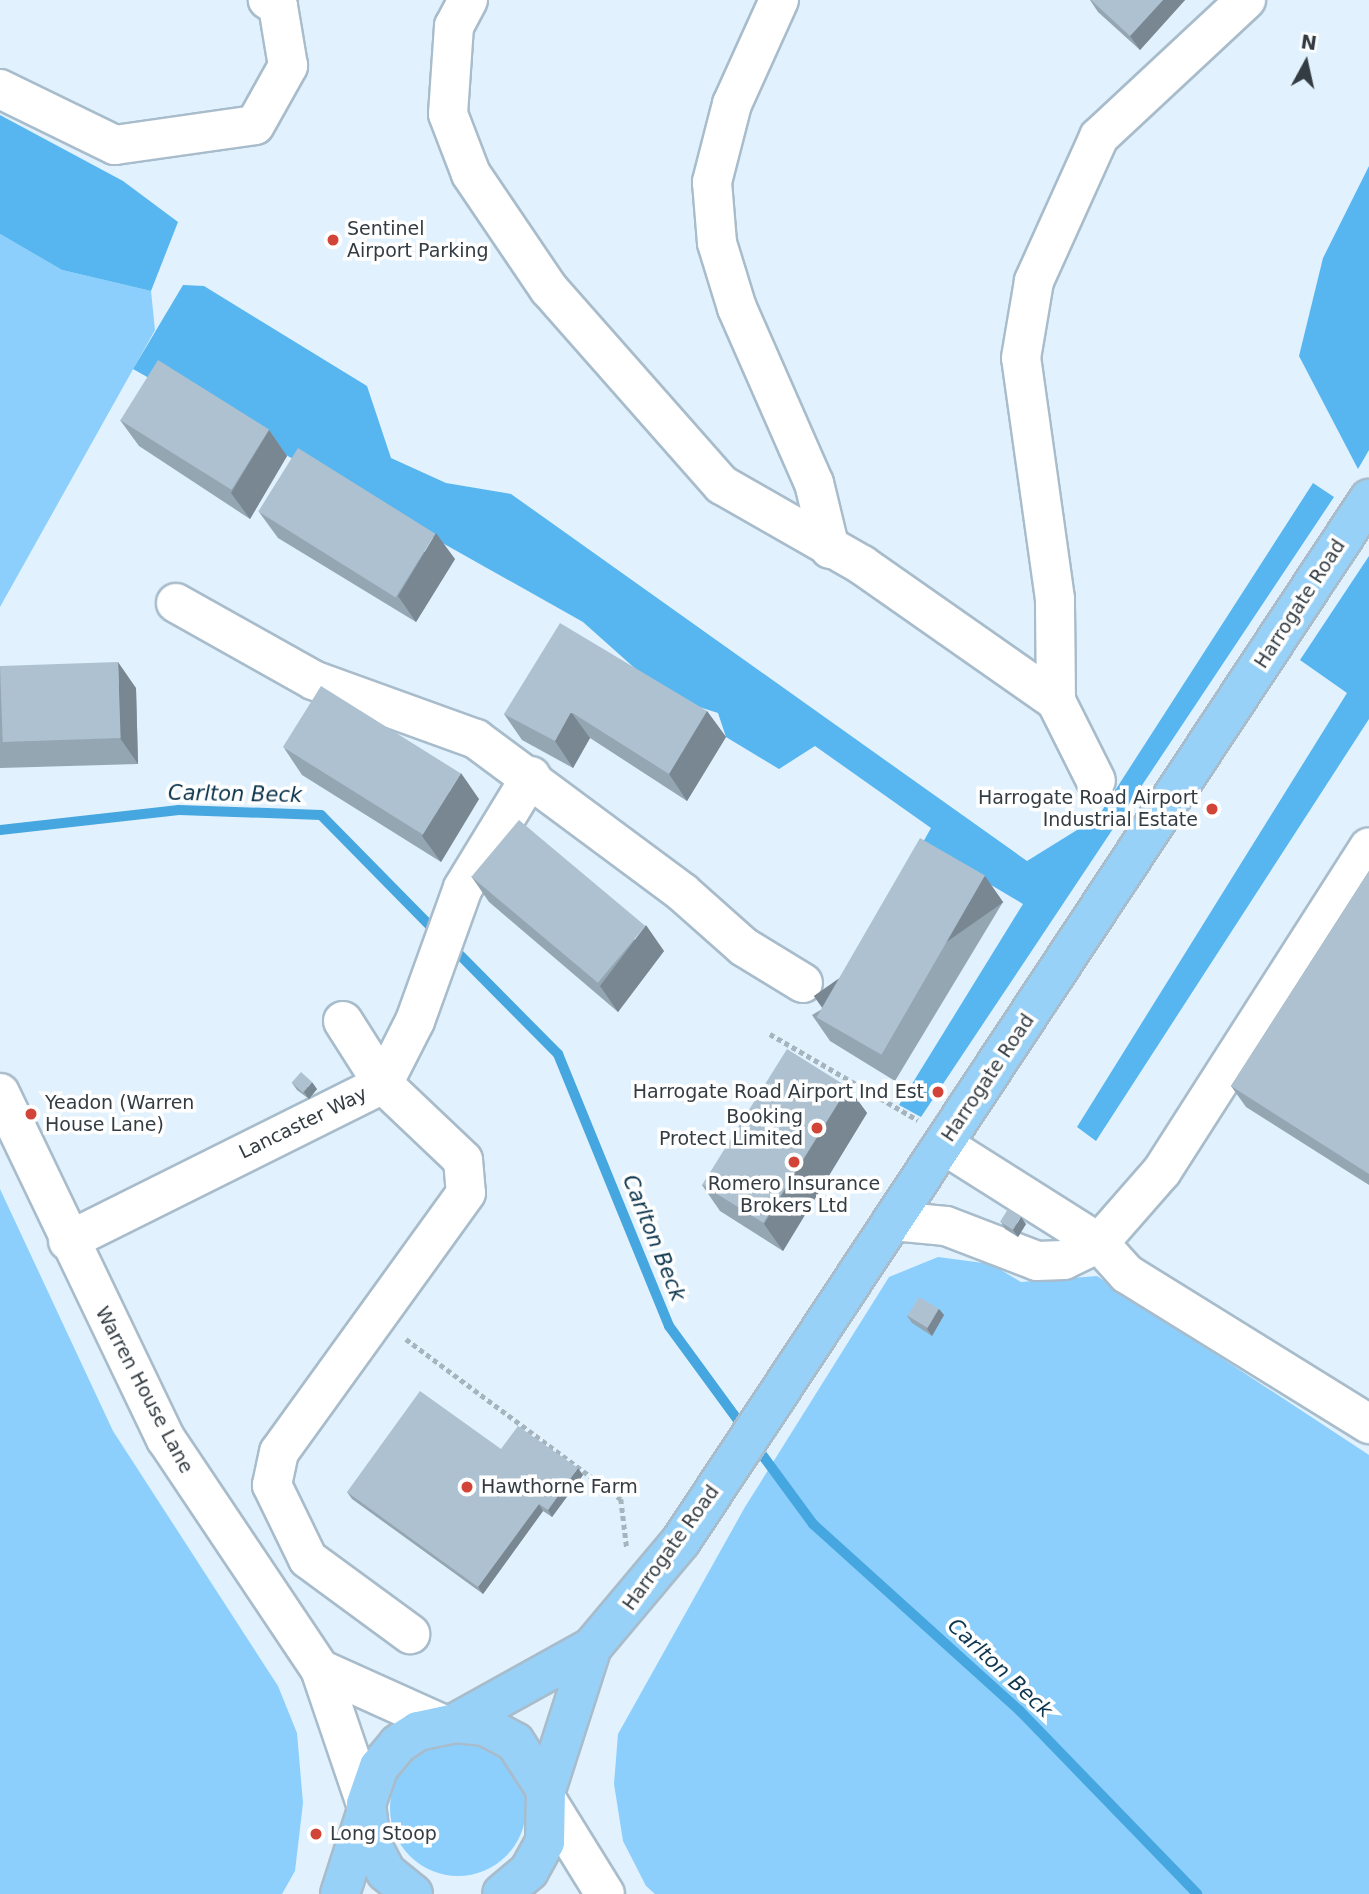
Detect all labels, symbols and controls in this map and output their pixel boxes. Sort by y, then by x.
north arrow [1271,28,1341,98]
text: N [1300,30,1318,54]
place label: Sentinel Airport Parking [347,218,489,262]
marker: Sentinel Airport Parking [325,232,341,248]
street label: Harrogate Road [1250,535,1350,673]
water label: Carlton Beck [168,780,302,808]
place label: Harrogate Road Airport Industrial Estate [978,787,1198,831]
marker: Harrogate Road Airport Industrial Estate [1204,801,1220,817]
street label: Harrogate Road [937,1010,1039,1146]
place label: Harrogate Road Airport Ind Est [633,1081,924,1103]
street label: Lancaster Way [235,1082,371,1164]
marker: Harrogate Road Airport Ind Est [930,1084,946,1100]
place label: Yeadon (Warren House Lane) [45,1092,194,1136]
marker: Yeadon (Warren House Lane) [23,1106,39,1122]
place label: Booking Protect Limited [659,1106,803,1150]
marker: Booking Protect Limited [809,1120,825,1136]
marker: Romero Insurance Brokers Ltd [786,1154,802,1170]
water label: Carlton Beck [617,1171,691,1305]
place label: Romero Insurance Brokers Ltd [708,1173,880,1217]
street label: Warren House Lane [90,1303,198,1477]
place label: Hawthorne Farm [481,1476,638,1498]
marker: Hawthorne Farm [459,1479,475,1495]
street label: Harrogate Road [618,1481,724,1615]
water label: Carlton Beck [942,1613,1058,1723]
place label: Long Stoop [330,1823,437,1845]
marker: Long Stoop [308,1826,324,1842]

